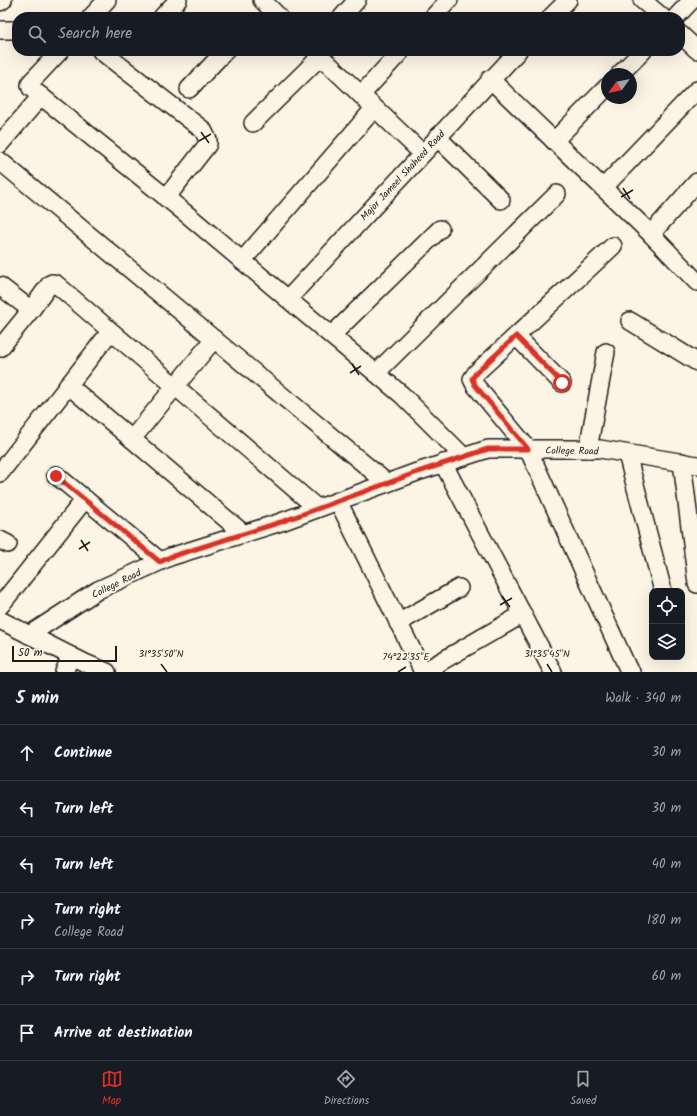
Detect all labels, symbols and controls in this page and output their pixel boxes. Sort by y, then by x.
search box [12,12,685,56]
text: Search here [58,22,132,46]
icon: search [26,23,48,45]
north arrow [601,68,637,104]
street label: Major Jameel Shaheed Road [356,126,450,224]
route start [553,374,571,392]
street label: College Road [545,443,600,459]
route end [47,467,65,485]
street label: College Road [89,565,145,603]
map controls [649,588,685,660]
button: locate [649,588,685,624]
button: layers [649,624,685,660]
scale bar [12,644,117,663]
text: 50 m [18,644,43,662]
text: 31°35'50"N [138,646,184,662]
text: 31°35'45"N [524,646,570,662]
text: 74°22'35"E [383,649,431,665]
text: 5 min [16,685,59,712]
text: Walk · 340 m [605,688,681,709]
text: Continue [54,741,112,765]
icon: ahead [16,742,38,764]
text: 30 m [652,742,681,763]
text: Turn left [54,797,114,821]
icon: left [16,798,38,820]
text: 30 m [652,798,681,819]
text: Turn left [54,853,114,877]
icon: left [16,854,38,876]
text: 40 m [652,854,681,875]
text: Turn right [54,898,121,922]
icon: right [16,910,38,932]
text: 180 m [647,910,681,931]
text: College Road [54,922,123,943]
text: Turn right [54,965,121,989]
icon: right [16,966,38,988]
text: 60 m [652,966,681,987]
text: Arrive at destination [54,1021,193,1045]
icon: arrive [16,1022,38,1044]
tab: Map [101,1068,123,1110]
tab: Directions [324,1068,369,1110]
tab: Saved [570,1068,596,1110]

